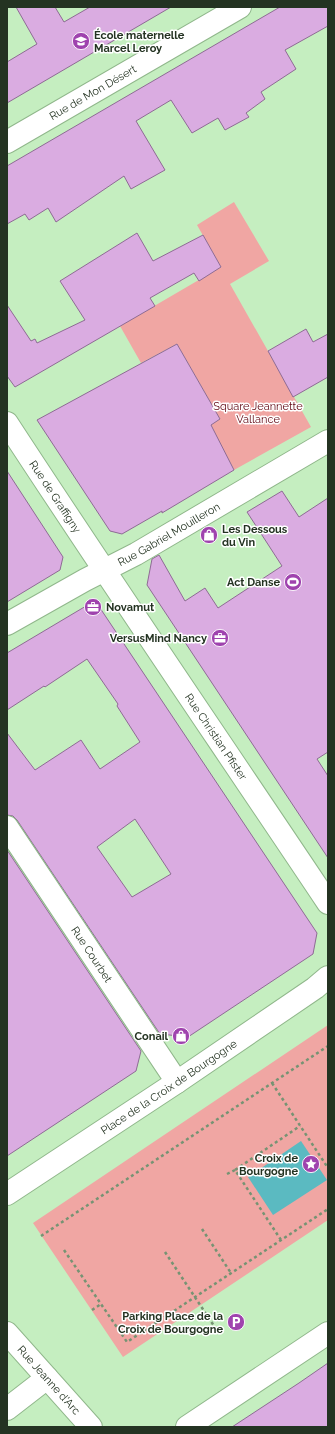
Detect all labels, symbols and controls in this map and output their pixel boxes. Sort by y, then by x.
place label: École maternelle Marcel Leroy [94,28,185,55]
school or university icon: École maternelle Marcel Leroy [71,31,91,51]
street label: Rue de Mon Désert [47,62,139,123]
park label: Square Jeannette Vallance [213,400,303,426]
street label: Rue de Graffigny [27,458,84,535]
street label: Rue Gabriel Mouilleron [115,500,222,569]
place label: Les Dessous du Vin [222,523,288,549]
shop icon: Les Dessous du Vin [199,525,219,545]
sports icon: Act Danse [283,572,303,592]
place label: Act Danse [227,576,280,589]
office icon: Novamut [83,597,103,617]
place label: Novamut [106,601,155,614]
office icon: VersusMind Nancy [210,628,230,648]
place label: VersusMind Nancy [110,632,207,645]
street label: Rue Christian Pfister [182,691,250,782]
street label: Rue Courbet [69,924,115,985]
shop icon: Conail [171,1026,191,1046]
place label: Conail [135,1030,169,1043]
street label: Place de la Croix de Bourgogne [98,1036,240,1137]
place label: Croix de Bourgogne [239,1152,298,1178]
place icon: Croix de Bourgogne [301,1154,321,1174]
place label: Parking Place de la Croix de Bourgogne [118,1310,223,1336]
parking icon: Parking Place de la Croix de Bourgogne [226,1312,246,1332]
street label: Rue Jeanne d'Arc [15,1343,83,1417]

